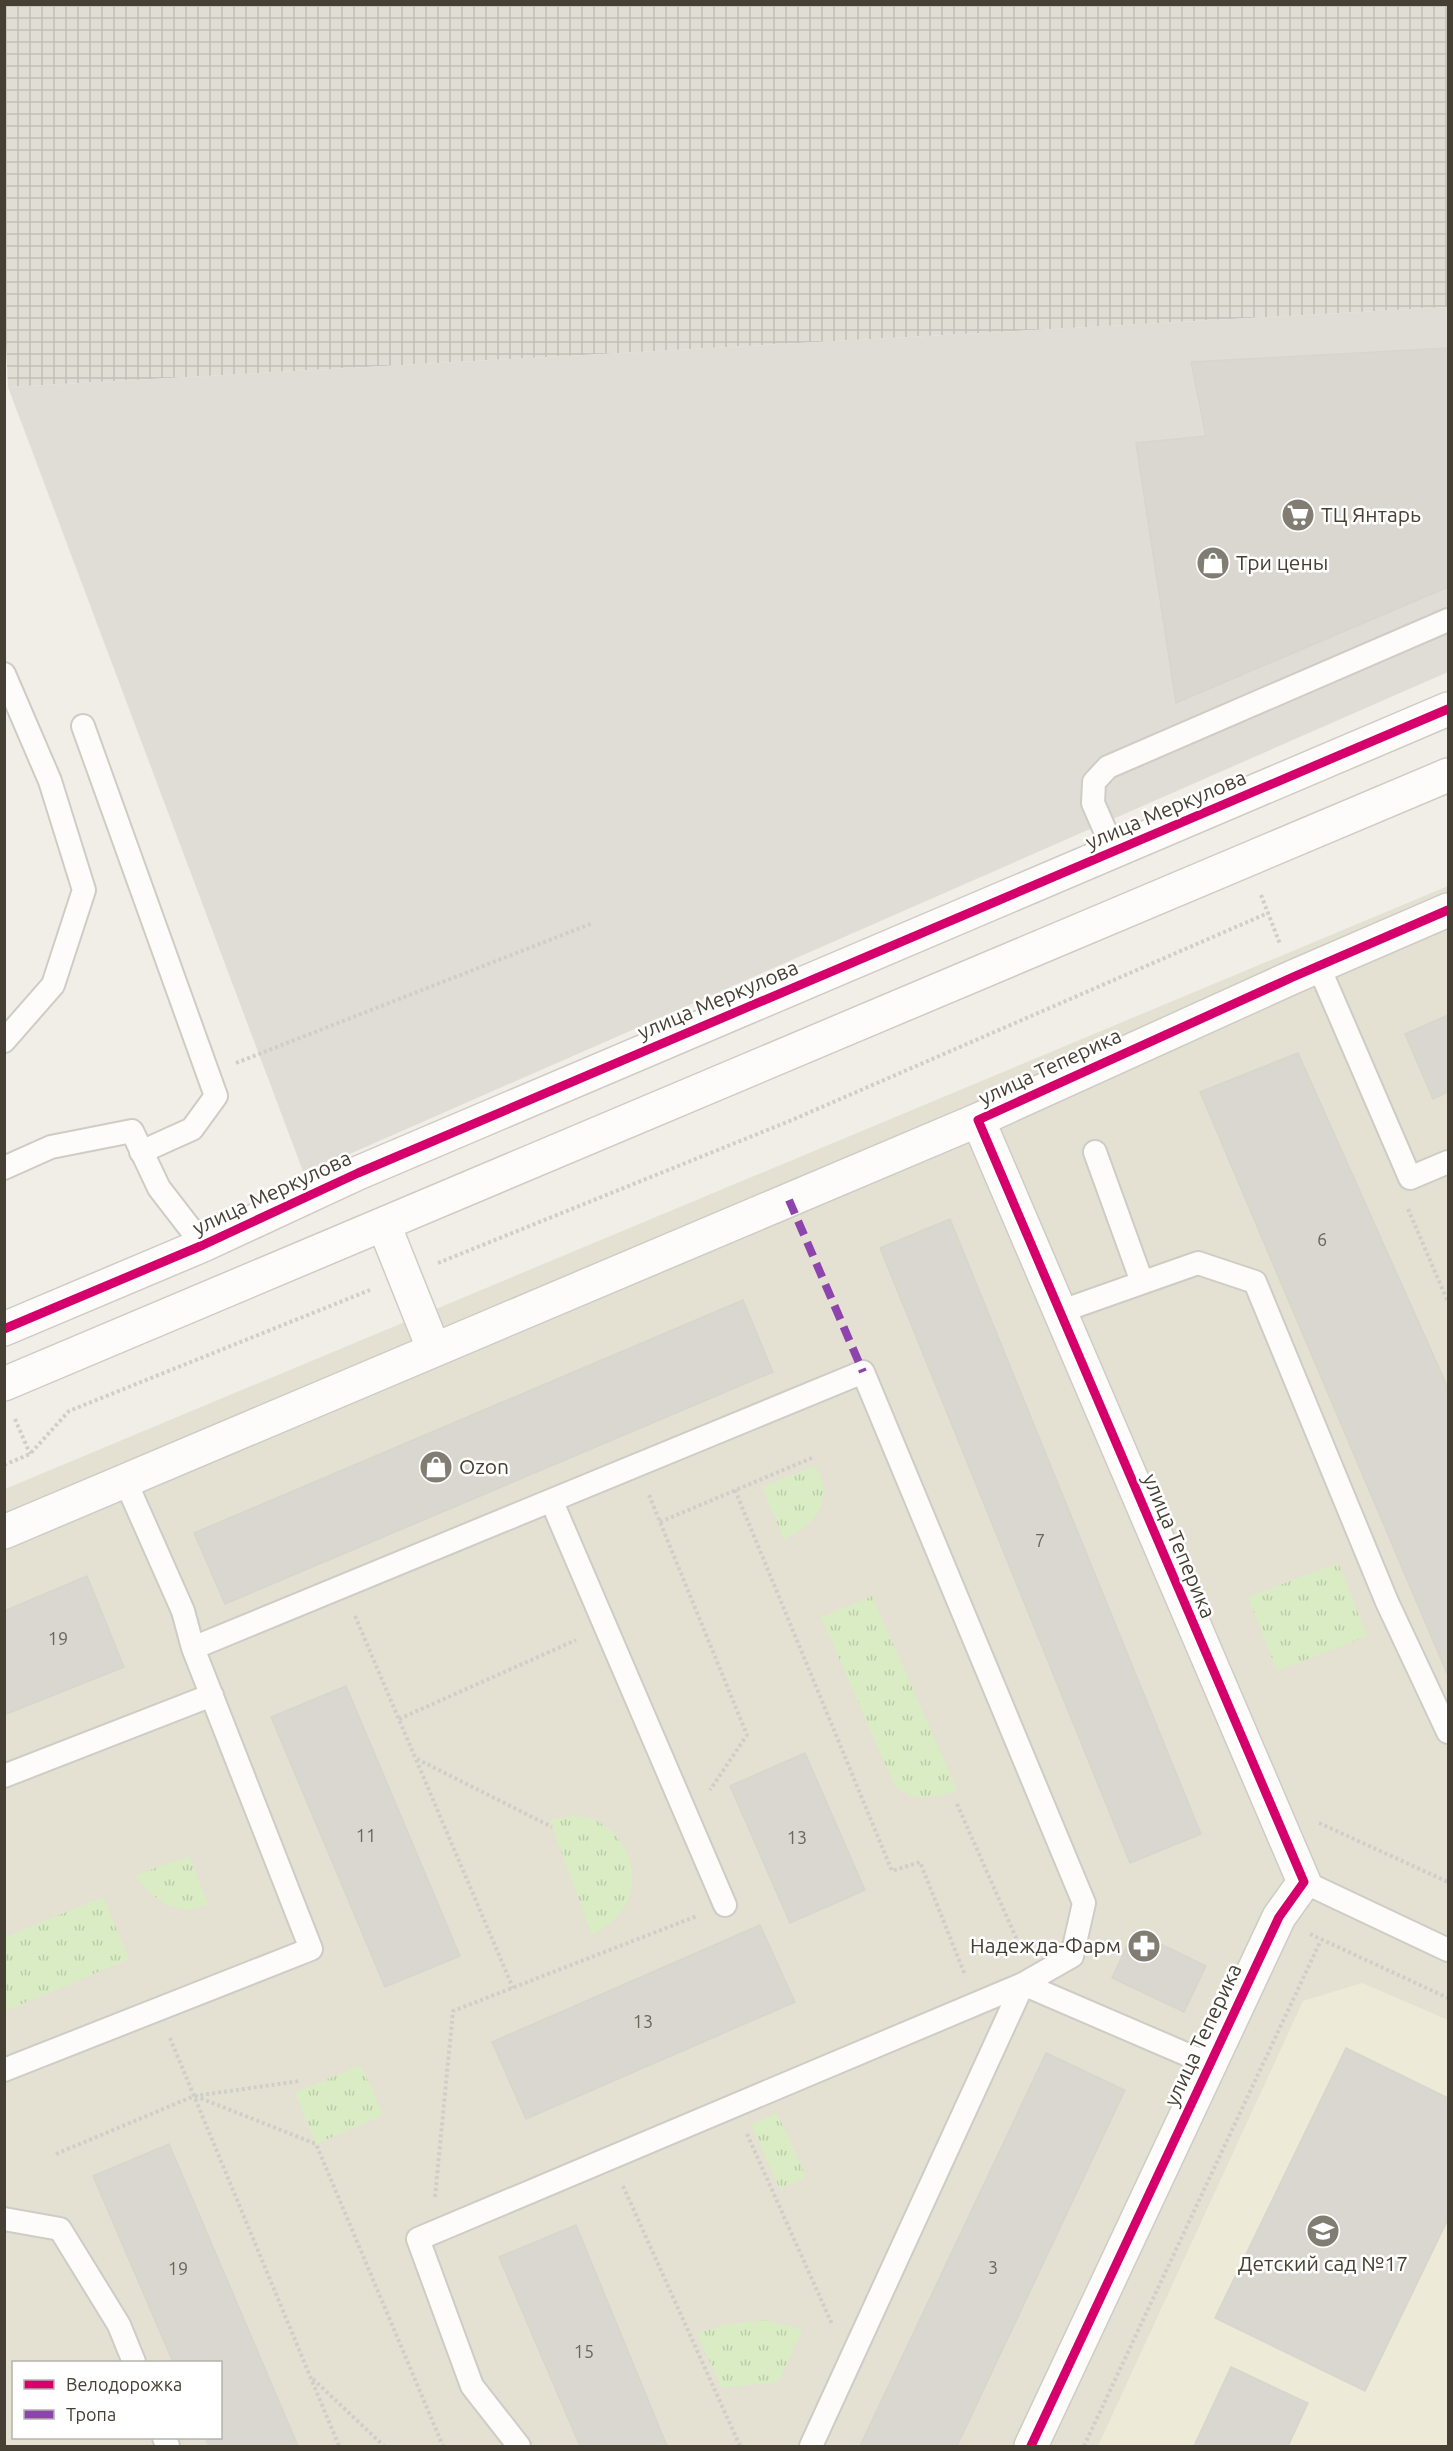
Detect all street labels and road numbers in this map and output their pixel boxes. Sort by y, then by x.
street label: улица Меркулова [1082,764,1249,854]
street label: улица Меркулова [634,954,801,1044]
street label: улица Теперика [974,1023,1125,1110]
street label: улица Меркулова [189,1145,355,1239]
street label: улица Теперика [1139,1470,1221,1621]
street label: улица Теперика [1159,1959,1246,2110]

